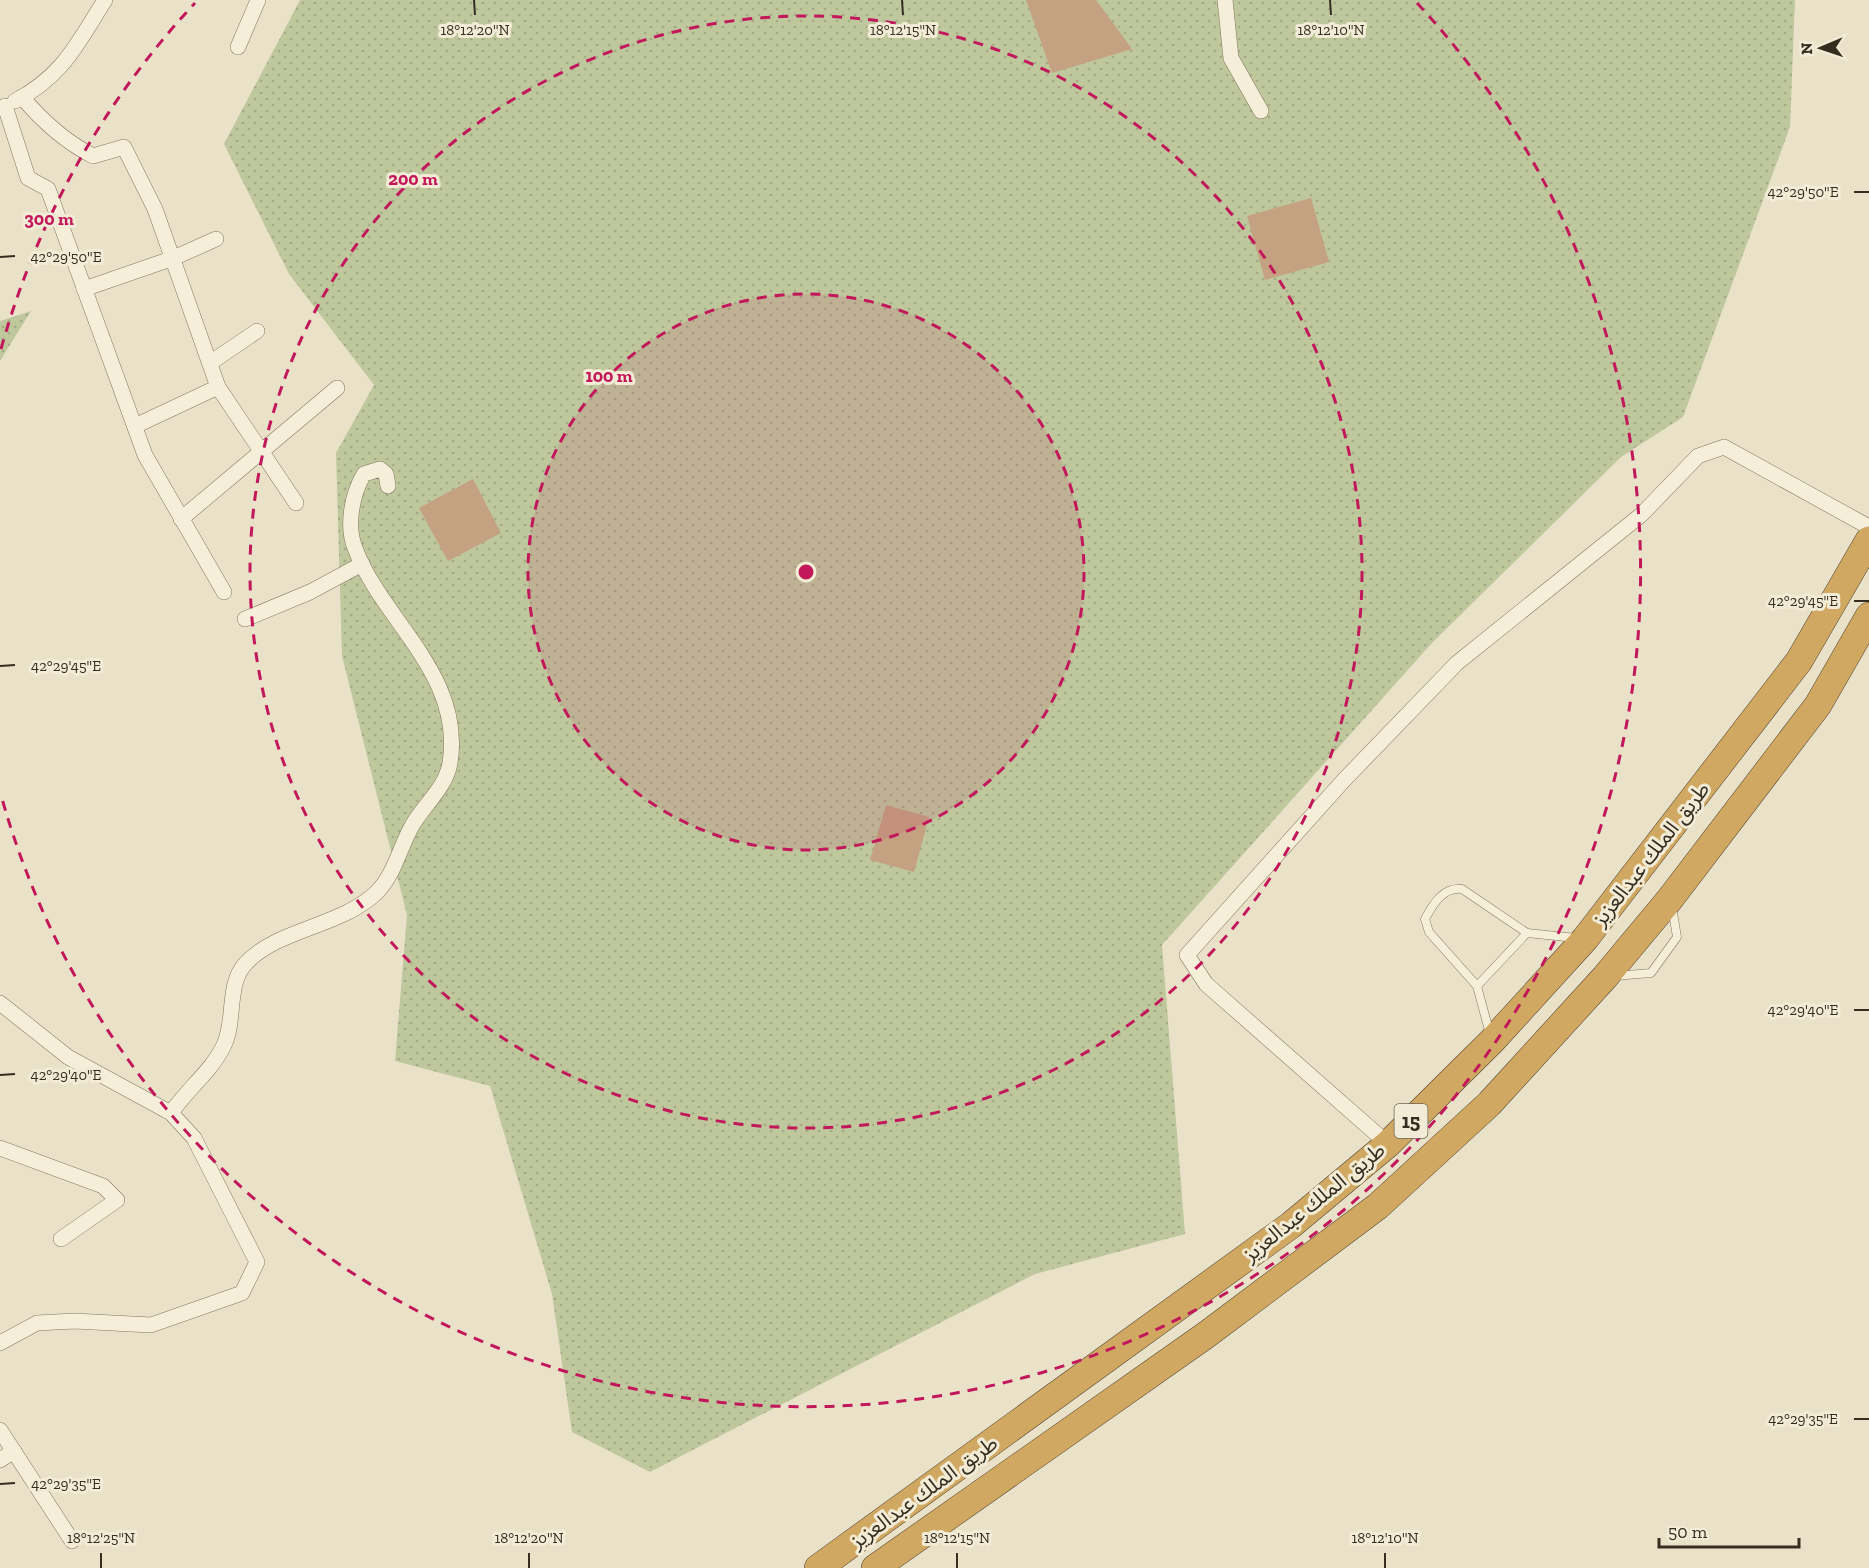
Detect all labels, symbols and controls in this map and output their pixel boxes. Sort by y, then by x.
north arrow [1791,18,1851,78]
text: 18°12'20"N [440,21,510,39]
text: 18°12'15"N [870,21,936,39]
text: 18°12'10"N [1297,21,1365,39]
text: N [1797,42,1816,55]
text: 200 m [388,168,438,190]
text: 42°29'50"E [1767,183,1839,201]
text: 300 m [24,208,74,230]
text: 42°29'50"E [30,248,102,266]
text: 100 m [585,365,633,387]
centre of rings [796,562,816,582]
text: 42°29'45"E [1768,592,1838,610]
text: 42°29'45"E [31,657,101,675]
street label: طريق الملك عبدالعزيز [1586,777,1715,932]
text: 42°29'40"E [1768,1001,1839,1019]
text: 42°29'40"E [31,1066,102,1084]
road number: 15 [1394,1104,1428,1138]
street label: طريق الملك عبدالعزيز [1237,1137,1390,1268]
text: 42°29'35"E [1768,1410,1838,1428]
street label: طريق الملك عبدالعزيز [845,1430,1003,1555]
text: 42°29'35"E [31,1475,101,1493]
scale bar [1659,1511,1798,1549]
text: 50 m [1668,1521,1708,1543]
text: 18°12'25"N [67,1529,135,1547]
text: 18°12'20"N [494,1529,564,1547]
text: 18°12'15"N [924,1529,990,1547]
text: 18°12'10"N [1351,1529,1419,1547]

